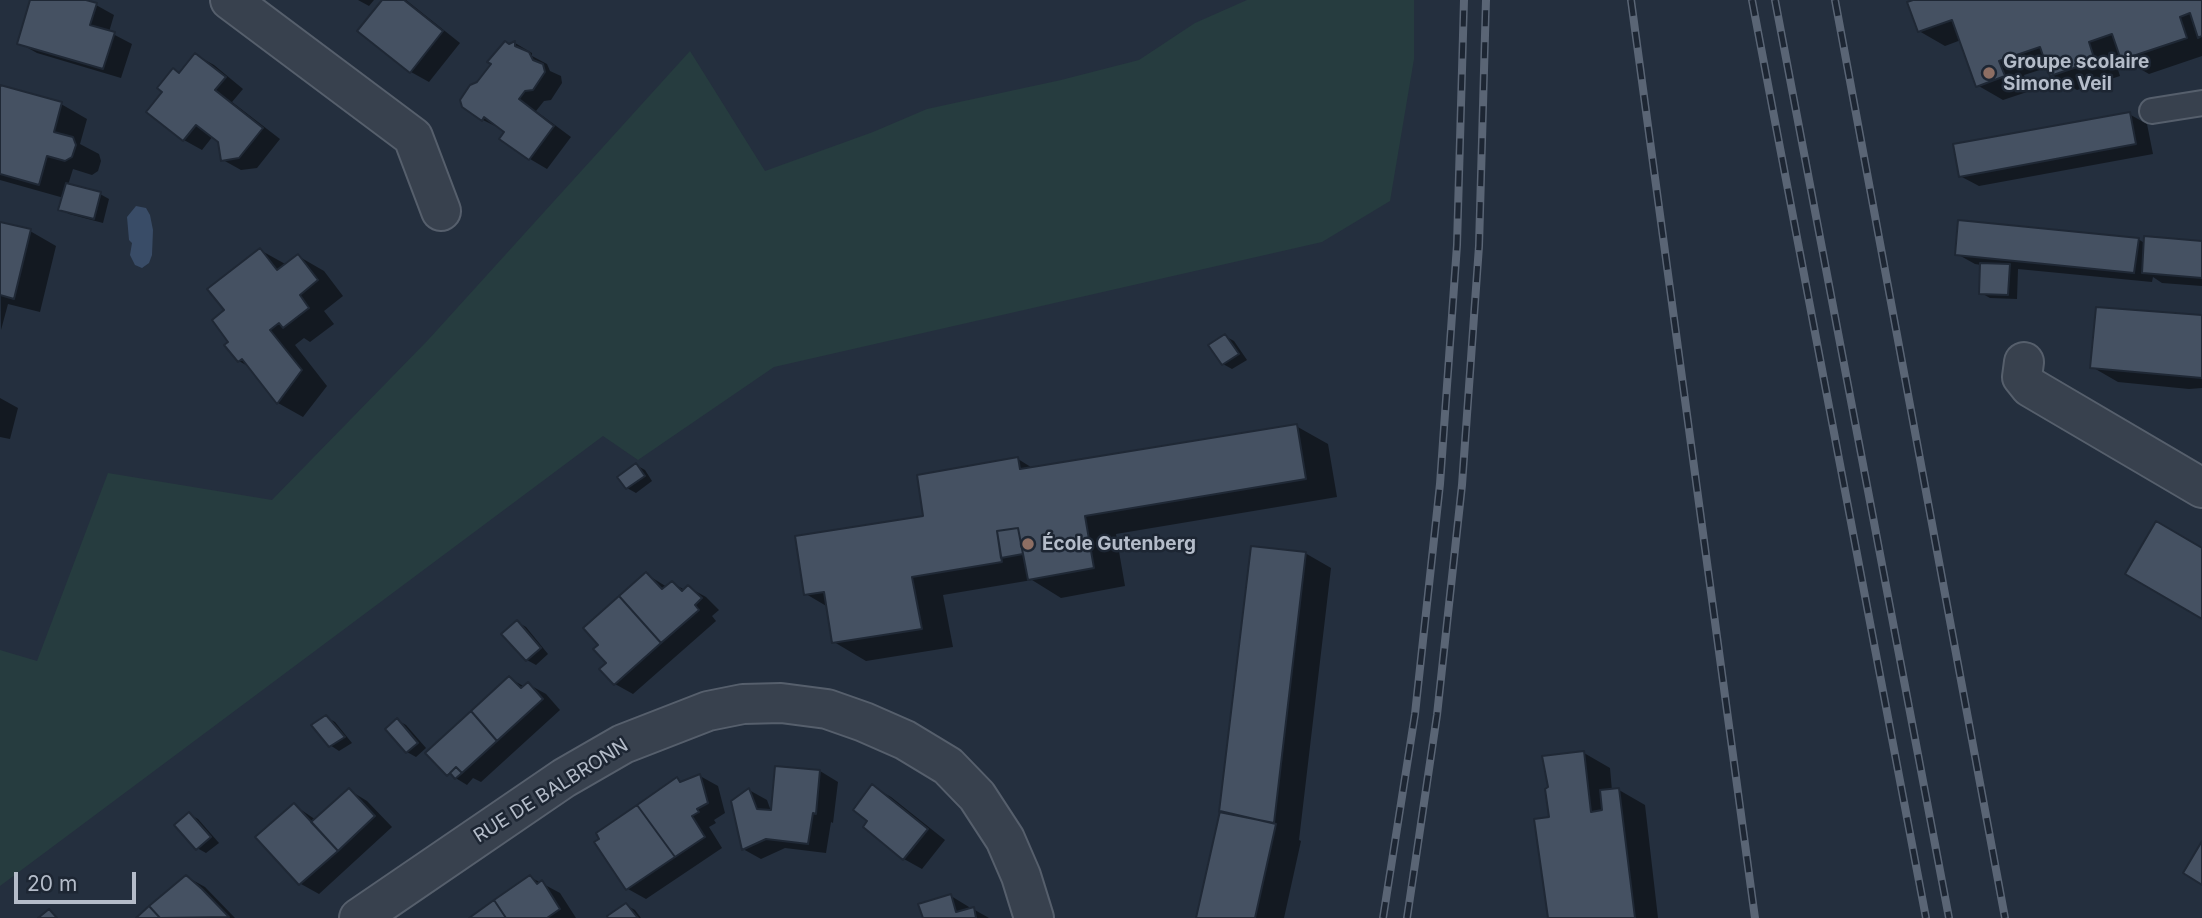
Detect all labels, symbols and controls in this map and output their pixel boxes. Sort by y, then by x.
place label: Groupe scolaire Simone Veil [2003,51,2149,95]
marker: Groupe scolaire Simone Veil [1981,65,1997,81]
place label: École Gutenberg [1042,533,1196,555]
marker: École Gutenberg [1020,536,1036,552]
street label: RUE DE BALBRONN [470,734,632,848]
scale bar [18,858,140,902]
text: 20 m [27,871,77,896]

